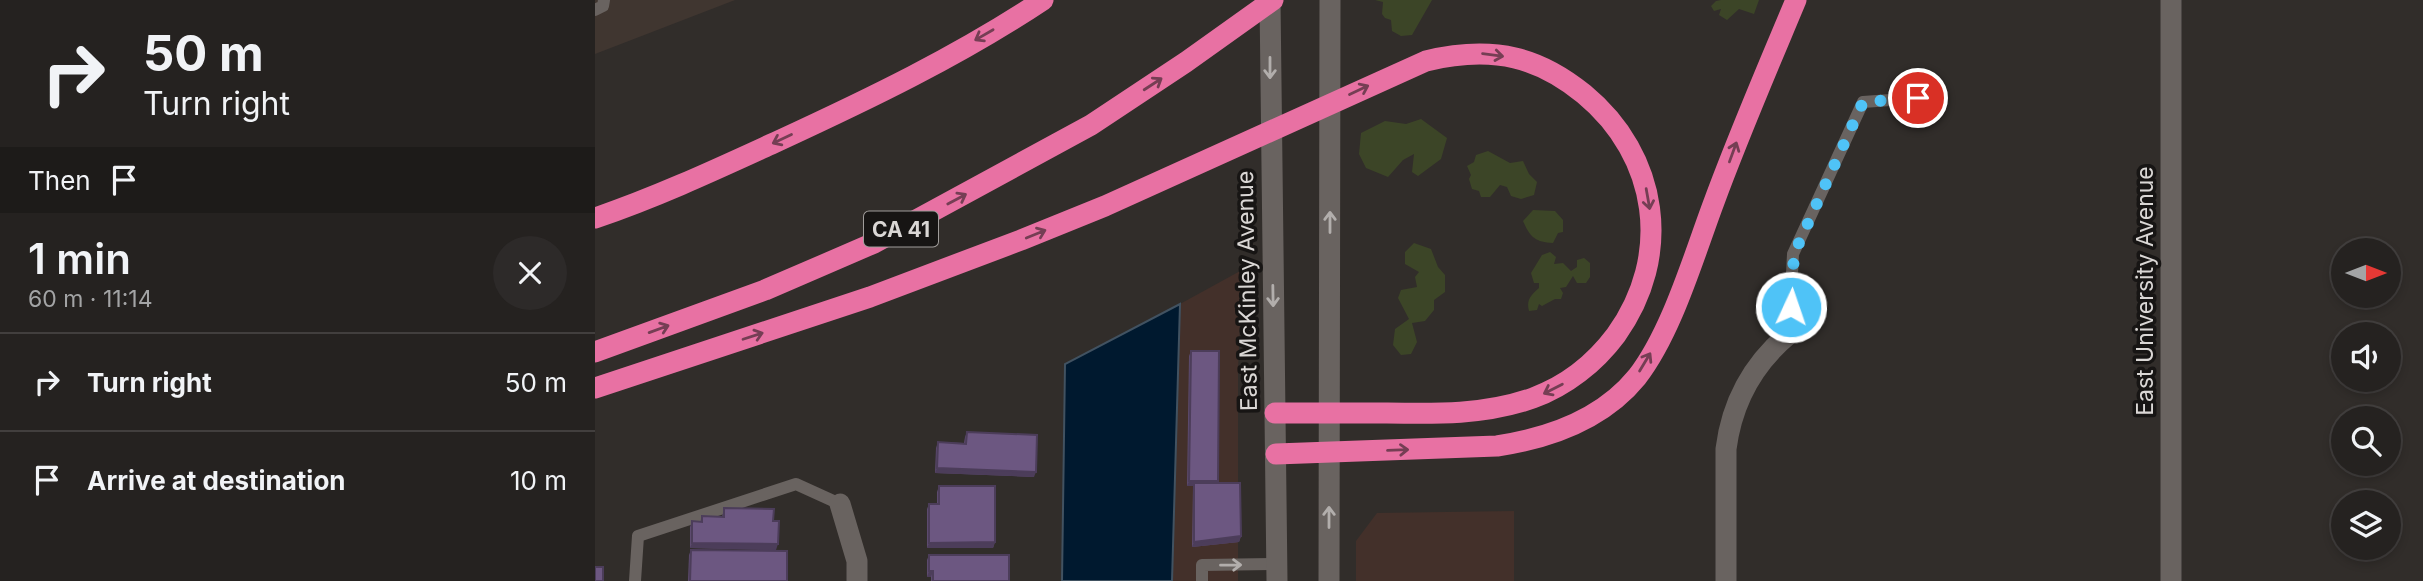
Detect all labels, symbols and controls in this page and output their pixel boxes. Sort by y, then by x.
text: 50 m [143,24,264,83]
icon: right [28,28,119,119]
one-way arrow [975,28,995,42]
one-way arrow [1481,48,1504,61]
one-way arrow [1263,56,1277,79]
pin [1888,68,1948,128]
one-way arrow [1143,76,1162,91]
icon: arrive [1899,79,1937,117]
one-way arrow [1348,82,1369,96]
text: Turn right [143,84,290,123]
one-way arrow [772,133,793,146]
one-way arrow [1727,142,1740,164]
icon: arrive [105,161,143,199]
text: Then [28,165,91,196]
street label: East University Avenue [2131,166,2159,416]
street label: East McKinley Avenue [1231,171,1263,411]
one-way arrow [1642,188,1655,210]
one-way arrow [946,192,967,205]
one-way arrow [1323,211,1337,234]
road number: CA 41 [864,212,938,246]
one-way arrow [1024,226,1046,239]
text: 1 min [28,233,131,284]
button: close [493,236,567,310]
north arrow [2331,238,2401,308]
map controls [2331,238,2401,560]
position arrow [1754,270,1828,344]
one-way arrow [1267,284,1280,307]
text: 60 m · 11:14 [28,285,153,313]
one-way arrow [647,321,669,334]
button: sound [2331,322,2401,392]
one-way arrow [741,329,763,341]
one-way arrow [1639,352,1653,372]
icon: right [28,363,66,401]
text: Turn right [87,367,212,398]
text: 50 m [505,367,567,398]
one-way arrow [1543,382,1563,396]
button: search [2331,406,2401,476]
one-way arrow [1386,443,1409,456]
icon: arrive [28,461,66,499]
text: Arrive at destination [87,465,346,496]
text: 10 m [510,465,567,496]
button: layers [2331,490,2401,560]
one-way arrow [1322,505,1336,528]
one-way arrow [1220,558,1243,572]

